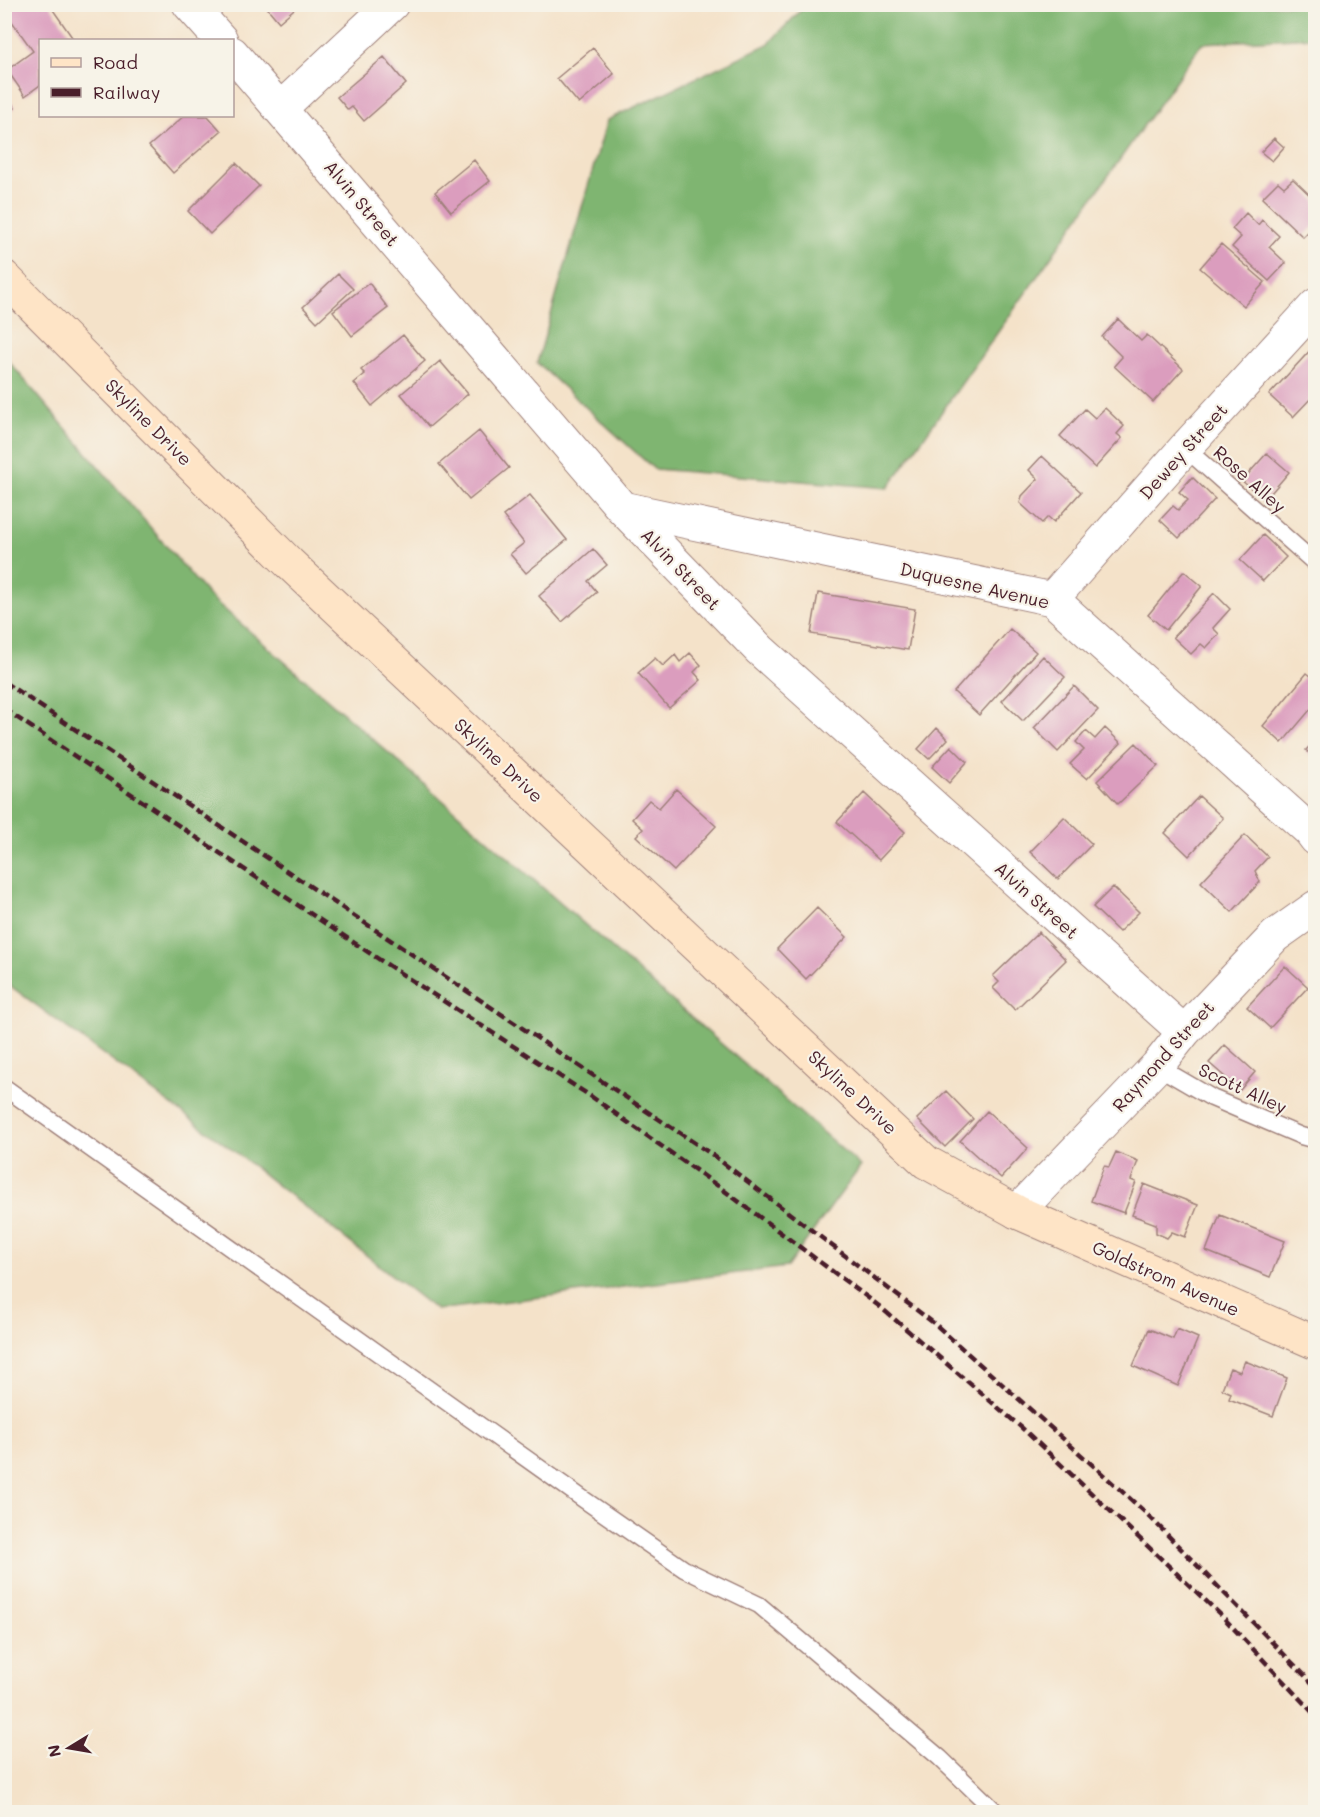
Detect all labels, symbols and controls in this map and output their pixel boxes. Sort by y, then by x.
legend [39,39,234,117]
text: Road [93,50,138,74]
text: Railway [93,80,160,104]
street label: Alvin Street [319,155,405,251]
street label: Skyline Drive [100,373,198,471]
street label: Dewey Street [1134,398,1232,504]
street label: Rose Alley [1209,440,1291,518]
street label: Alvin Street [636,523,726,615]
street label: Duquesne Avenue [898,556,1052,614]
street label: Skyline Drive [449,712,549,808]
street label: Alvin Street [990,856,1084,944]
street label: Raymond Street [1107,995,1219,1117]
street label: Skyline Drive [803,1044,903,1140]
street label: Scott Alley [1195,1057,1291,1119]
street label: Goldstrom Avenue [1089,1235,1243,1321]
north arrow [39,1718,99,1778]
text: N [42,1743,65,1759]

